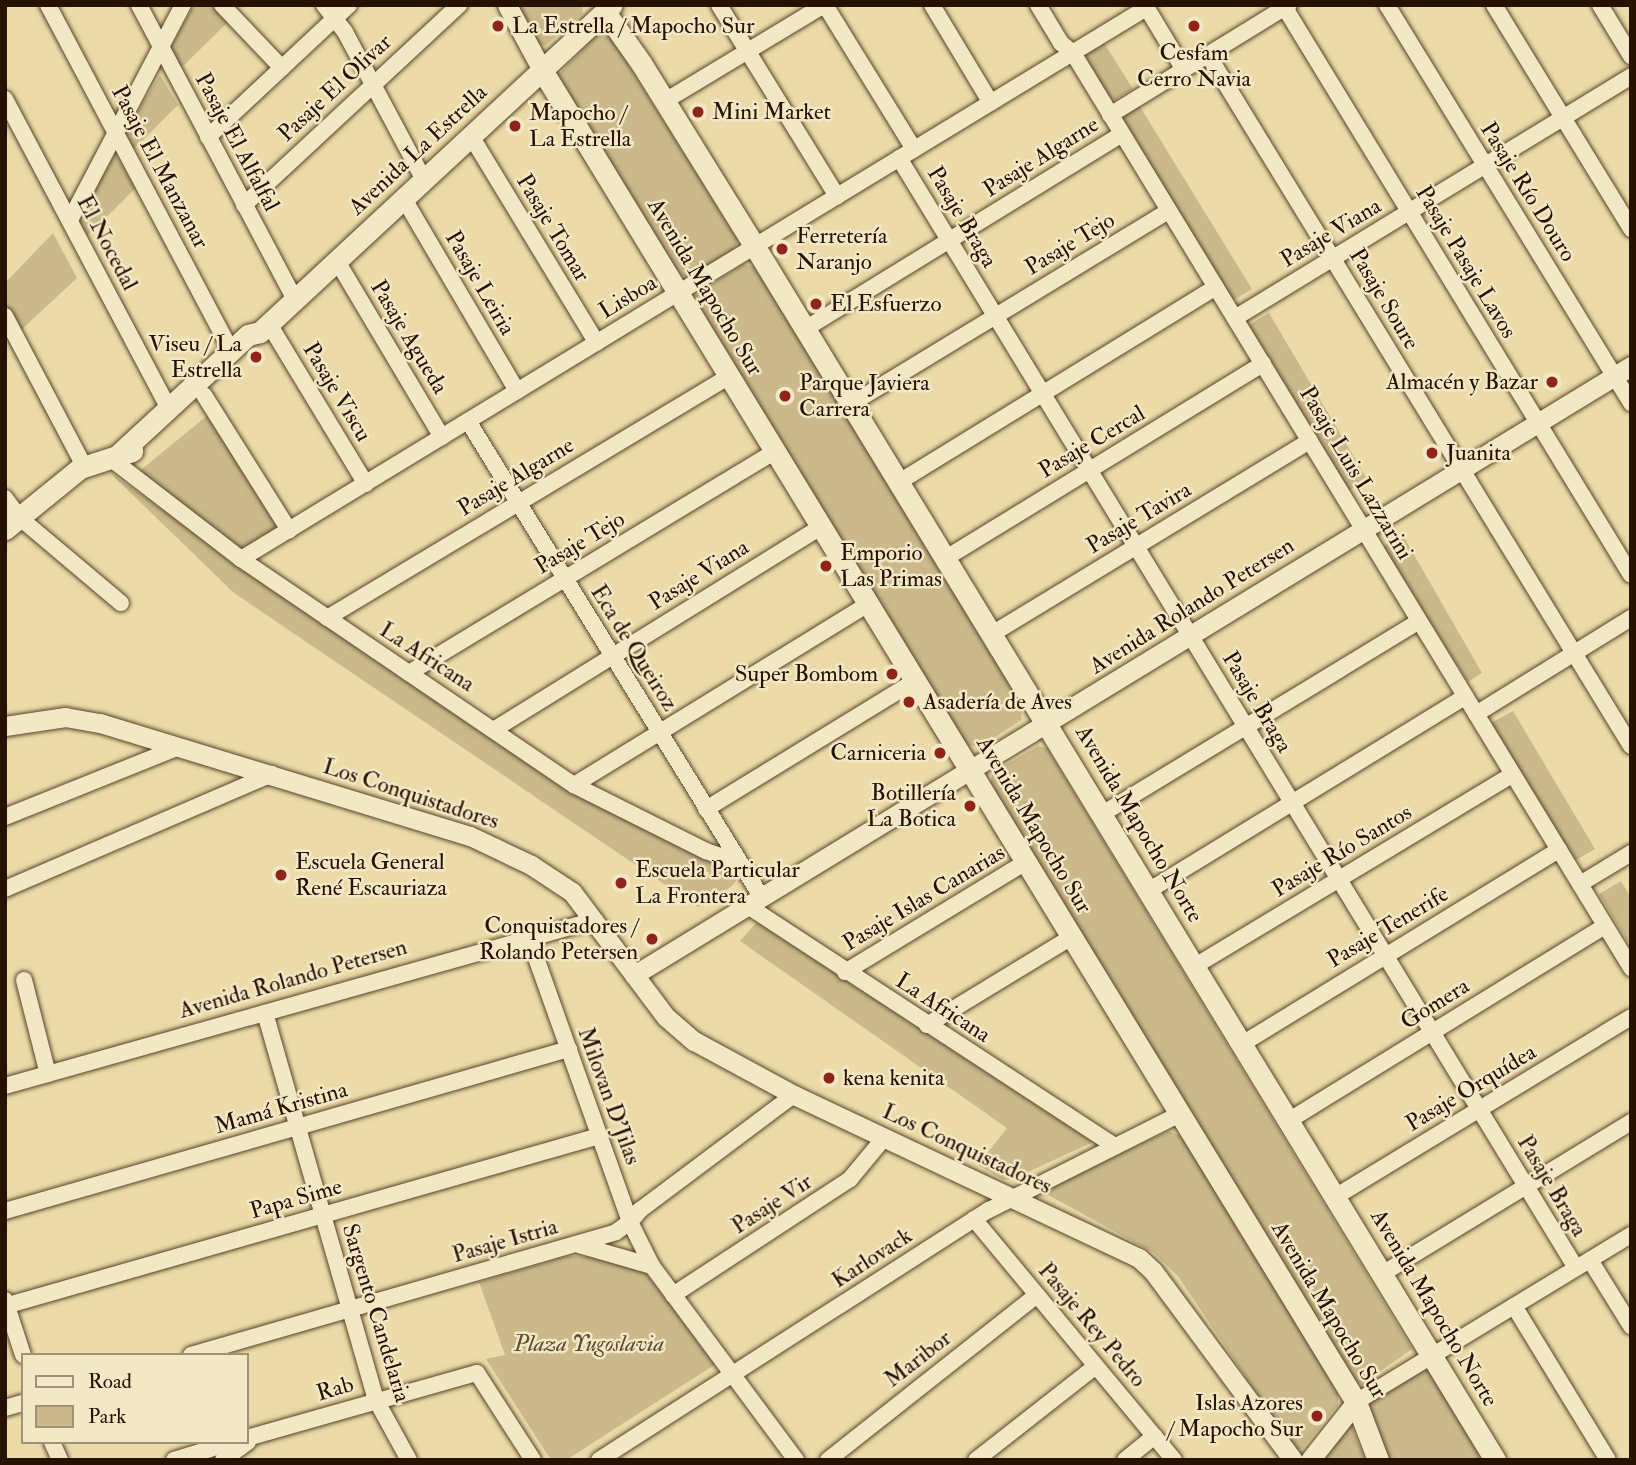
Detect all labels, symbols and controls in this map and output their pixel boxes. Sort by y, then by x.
place label: La Estrella / Mapocho Sur [512,12,755,40]
marker: Cesfam Cerro Navia [1184,16,1204,36]
marker: La Estrella / Mapocho Sur [490,18,506,34]
street label: Pasaje El Olivar [273,28,397,148]
place label: Cesfam Cerro Navia [1137,39,1251,93]
street label: Pasaje El Alfalfal [189,68,285,216]
street label: Avenida La Estrella [343,79,493,221]
street label: Pasaje El Manzanar [105,81,215,253]
place label: Mini Market [712,98,831,126]
place label: Mapocho / La Estrella [529,99,631,153]
marker: Mini Market [690,104,706,120]
street label: Pasaje Algarne [978,111,1104,203]
street label: Pasaje Río Douro [1474,117,1582,267]
marker: Mapocho / La Estrella [507,118,523,134]
street label: Pasaje Braga [921,161,1003,273]
street label: Pasaje Tomar [510,169,596,287]
street label: Pasaje Pasaje Lavos [1410,181,1522,343]
street label: El Nocedal [70,191,144,295]
street label: Pasaje Viana [1276,192,1386,274]
street label: Avenida Mapocho Sur [641,194,769,380]
street label: Pasaje Tejo [1020,207,1120,281]
place label: Ferretería Naranjo [796,222,887,276]
street label: Pasaje Leiria [439,226,521,340]
marker: Ferretería Naranjo [774,241,790,257]
street label: Pasaje Soure [1343,243,1425,355]
street label: Lisboa [594,269,662,325]
street label: Pasaje Agueda [364,275,454,399]
place label: El Esfuerzo [830,290,941,318]
marker: El Esfuerzo [808,296,824,312]
place label: Viseu / La Estrella [149,330,242,384]
street label: Pasaje Viscu [297,337,377,447]
marker: Viseu / La Estrella [248,349,264,365]
place label: Almacén y Bazar [1386,368,1538,396]
place label: Parque Javiera Carrera [799,369,930,423]
marker: Almacén y Bazar [1544,374,1560,390]
street label: Pasaje Luis Lazzarini [1293,381,1419,565]
marker: Parque Javiera Carrera [777,388,793,404]
street label: Pasaje Cercal [1034,400,1150,484]
street label: Pasaje Algarne [453,431,579,523]
place label: Juanita [1446,439,1511,467]
marker: Juanita [1424,445,1440,461]
street label: Pasaje Tavira [1082,476,1196,560]
street label: Pasaje Tejo [530,506,630,580]
street label: Avenida Rolando Petersen [1085,532,1299,680]
street label: Pasaje Viana [644,533,754,617]
place label: Emporio Las Primas [840,539,942,593]
marker: Emporio Las Primas [818,558,834,574]
street label: Eca de Queiroz [584,580,684,716]
street label: La Africana [374,616,480,698]
street label: Pasaje Braga [1216,646,1298,758]
place label: Super Bombom [735,660,878,688]
marker: Super Bombom [884,666,900,682]
place label: Asadería de Aves [923,688,1072,716]
marker: Asadería de Aves [901,694,917,710]
street label: Avenida Mapocho Norte [1069,720,1209,928]
street label: Avenida Mapocho Sur [970,732,1098,918]
place label: Carniceria [830,739,926,767]
marker: Carniceria [932,745,948,761]
street label: Los Conquistadores [319,753,503,835]
place label: Botillería La Botica [867,779,956,833]
marker: Botillería La Botica [962,798,978,814]
street label: Pasaje Río Santos [1267,798,1417,904]
street label: Pasaje Islas Canarias [838,839,1010,957]
place label: Escuela General René Escauriaza [295,848,447,902]
place label: Escuela Particular La Frontera [635,856,800,910]
marker: Escuela General René Escauriaza [273,867,289,883]
marker: Escuela Particular La Frontera [613,875,629,891]
street label: Pasaje Tenerife [1322,880,1454,974]
place label: Conquistadores / Rolando Petersen [479,912,638,966]
marker: Conquistadores / Rolando Petersen [644,931,660,947]
street label: Avenida Rolando Petersen [176,933,410,1025]
street label: La Africana [890,967,996,1049]
street label: Gomera [1396,972,1474,1036]
street label: Milovan D'Jilas [571,1024,647,1168]
street label: Pasaje Orquídea [1401,1038,1541,1138]
place label: kena kenita [843,1064,944,1092]
marker: kena kenita [821,1070,837,1086]
street label: Mamá Kristina [211,1076,351,1140]
street label: Los Conquistadores [878,1098,1056,1200]
street label: Pasaje Braga [1511,1130,1593,1242]
street label: Pasaje Vir [727,1168,817,1240]
street label: Papa Sime [247,1173,345,1225]
street label: Avenida Mapocho Norte [1364,1204,1504,1412]
street label: Pasaje Istria [449,1213,561,1269]
street label: Avenida Mapocho Sur [1265,1217,1393,1403]
street label: Sargento Candelaria [336,1220,416,1406]
street label: Karlovack [827,1222,917,1294]
street label: Pasaje Rey Pedro [1032,1257,1152,1393]
street label: Maribor [879,1324,957,1394]
park label: Plaza Yugoslavia [514,1330,664,1358]
legend [21,1353,248,1444]
text: Road [88,1368,132,1395]
street label: Rab [313,1371,357,1407]
place label: Islas Azores / Mapocho Sur [1168,1389,1303,1443]
text: Park [88,1403,126,1430]
marker: Islas Azores / Mapocho Sur [1309,1408,1325,1424]

